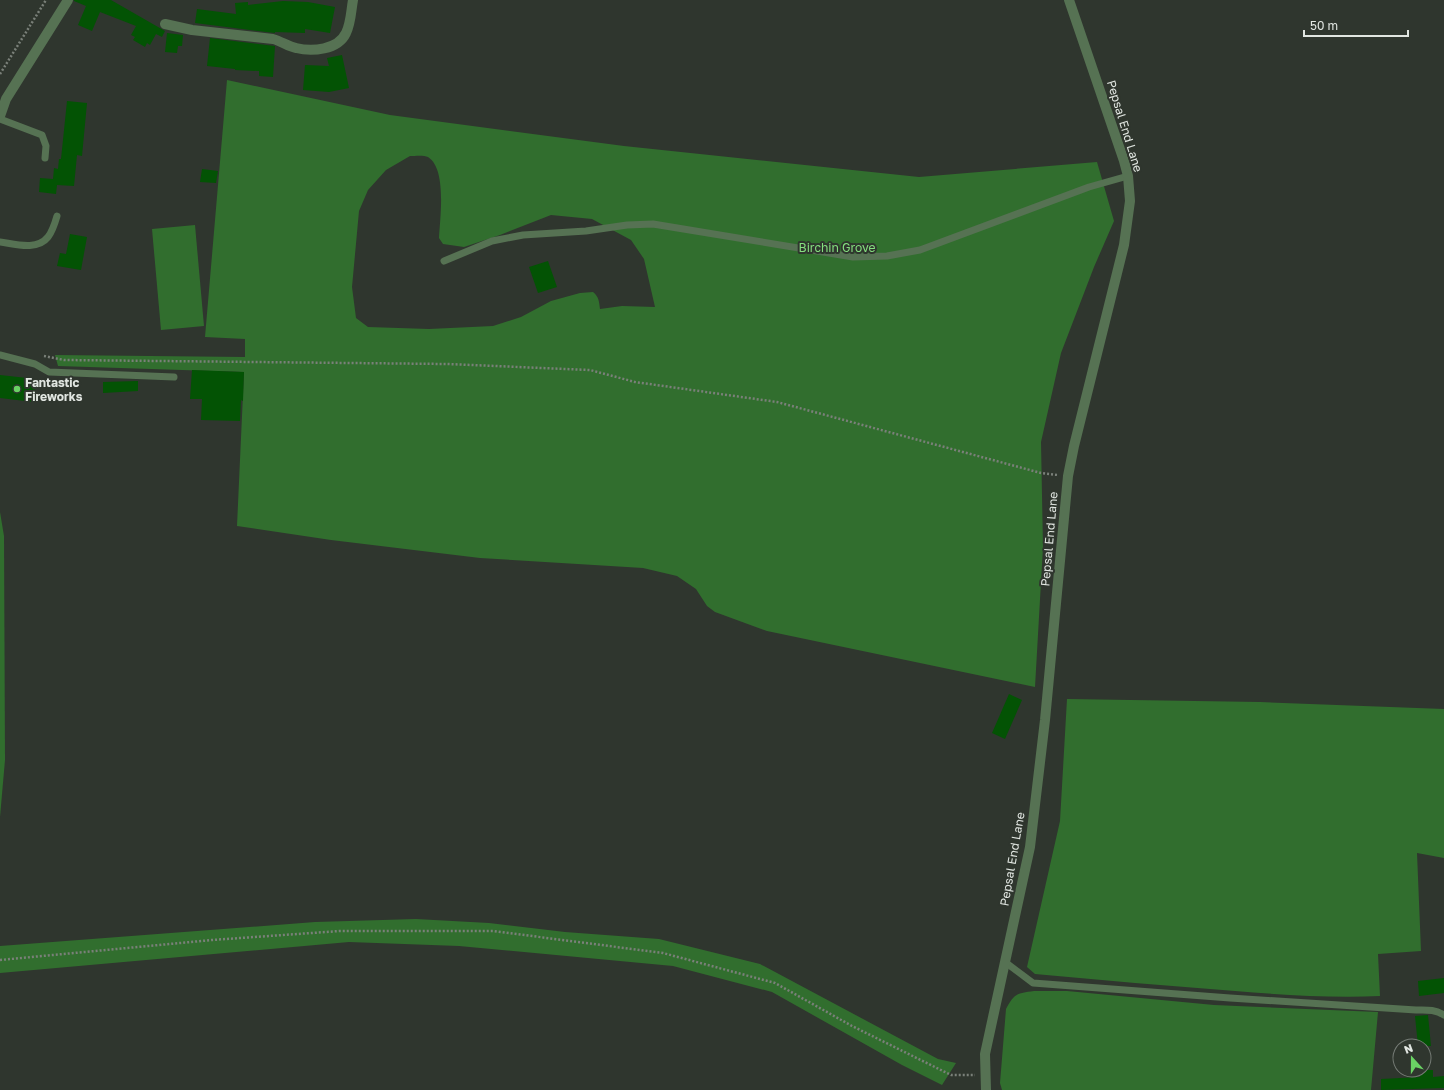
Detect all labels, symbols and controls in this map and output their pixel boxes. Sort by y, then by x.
scale bar [1304,12,1408,38]
text: 50 m [1310,18,1338,33]
street label: Pepsal End Lane [1104,78,1146,174]
park label: Birchin Grove [799,240,875,255]
place label: Fantastic Fireworks [25,375,83,404]
marker: Fantastic Fireworks [12,384,22,394]
street label: Pepsal End Lane [1037,491,1061,587]
street label: Pepsal End Lane [996,811,1028,907]
north arrow [1392,1038,1432,1078]
text: N [1402,1041,1414,1056]

